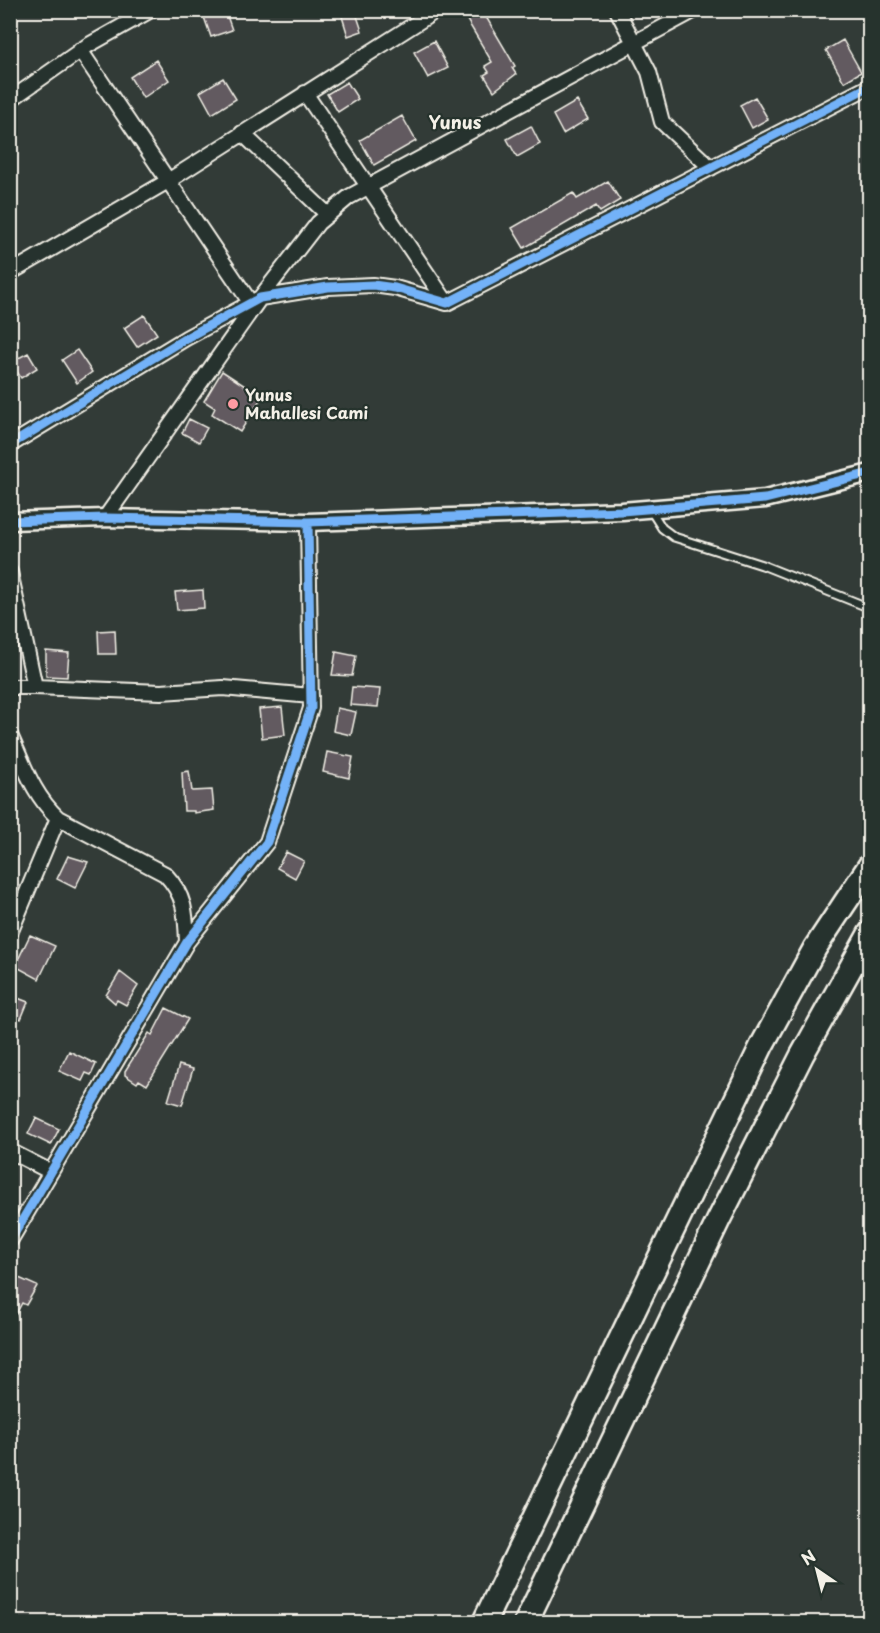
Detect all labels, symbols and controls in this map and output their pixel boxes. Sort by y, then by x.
district label: Yunus [429,108,482,135]
place label: Yunus Mahallesi Cami [245,382,368,424]
marker: Yunus Mahallesi Cami [226,397,240,411]
north arrow [787,1540,847,1600]
text: N [796,1543,820,1570]

